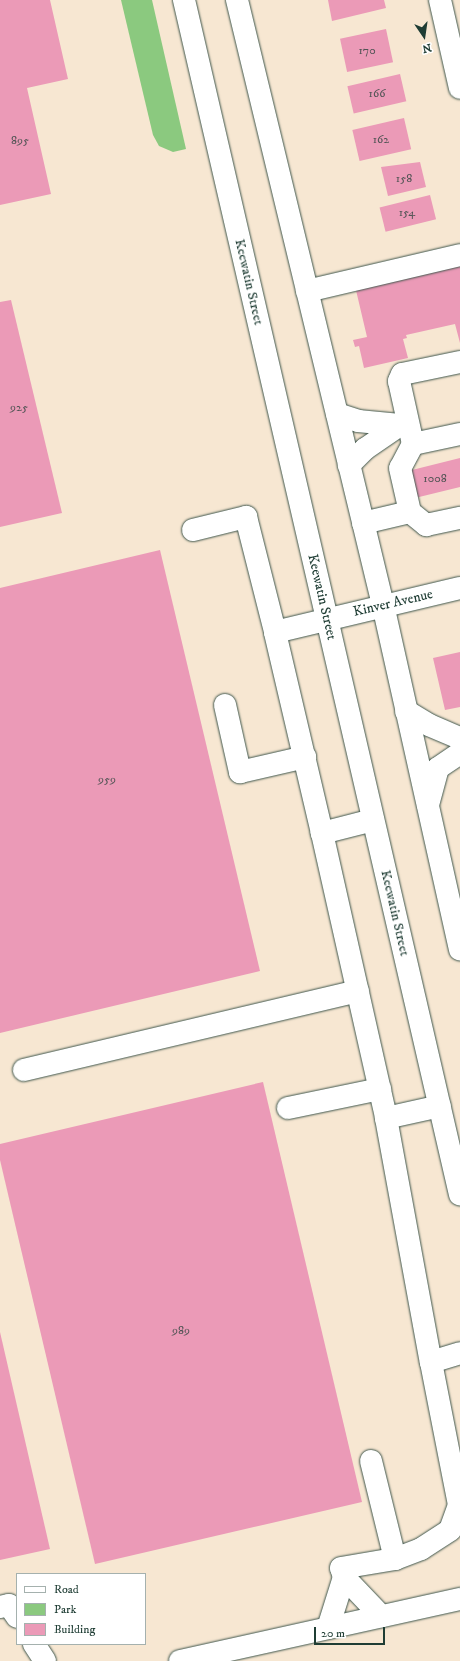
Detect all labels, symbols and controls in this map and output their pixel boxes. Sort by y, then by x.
north arrow [404,16,444,56]
text: N [421,40,433,56]
house number: 170 [358,44,376,58]
house number: 166 [369,87,385,101]
house number: 162 [373,133,389,147]
house number: 895 [11,134,29,148]
house number: 158 [396,172,412,186]
house number: 154 [399,206,415,220]
street label: Keewatin Street [231,237,267,327]
house number: 925 [10,401,28,415]
house number: 1008 [423,472,447,486]
street label: Keewatin Street [304,552,340,642]
street label: Kinver Avenue [352,586,434,620]
house number: 959 [98,773,116,787]
street label: Keewatin Street [377,868,413,958]
house number: 989 [172,1324,190,1338]
legend [16,1573,146,1645]
text: Road [54,1582,79,1597]
text: Park [54,1602,76,1617]
scale bar [316,1619,387,1645]
text: Building [54,1622,95,1637]
text: 20 m [321,1626,345,1641]

